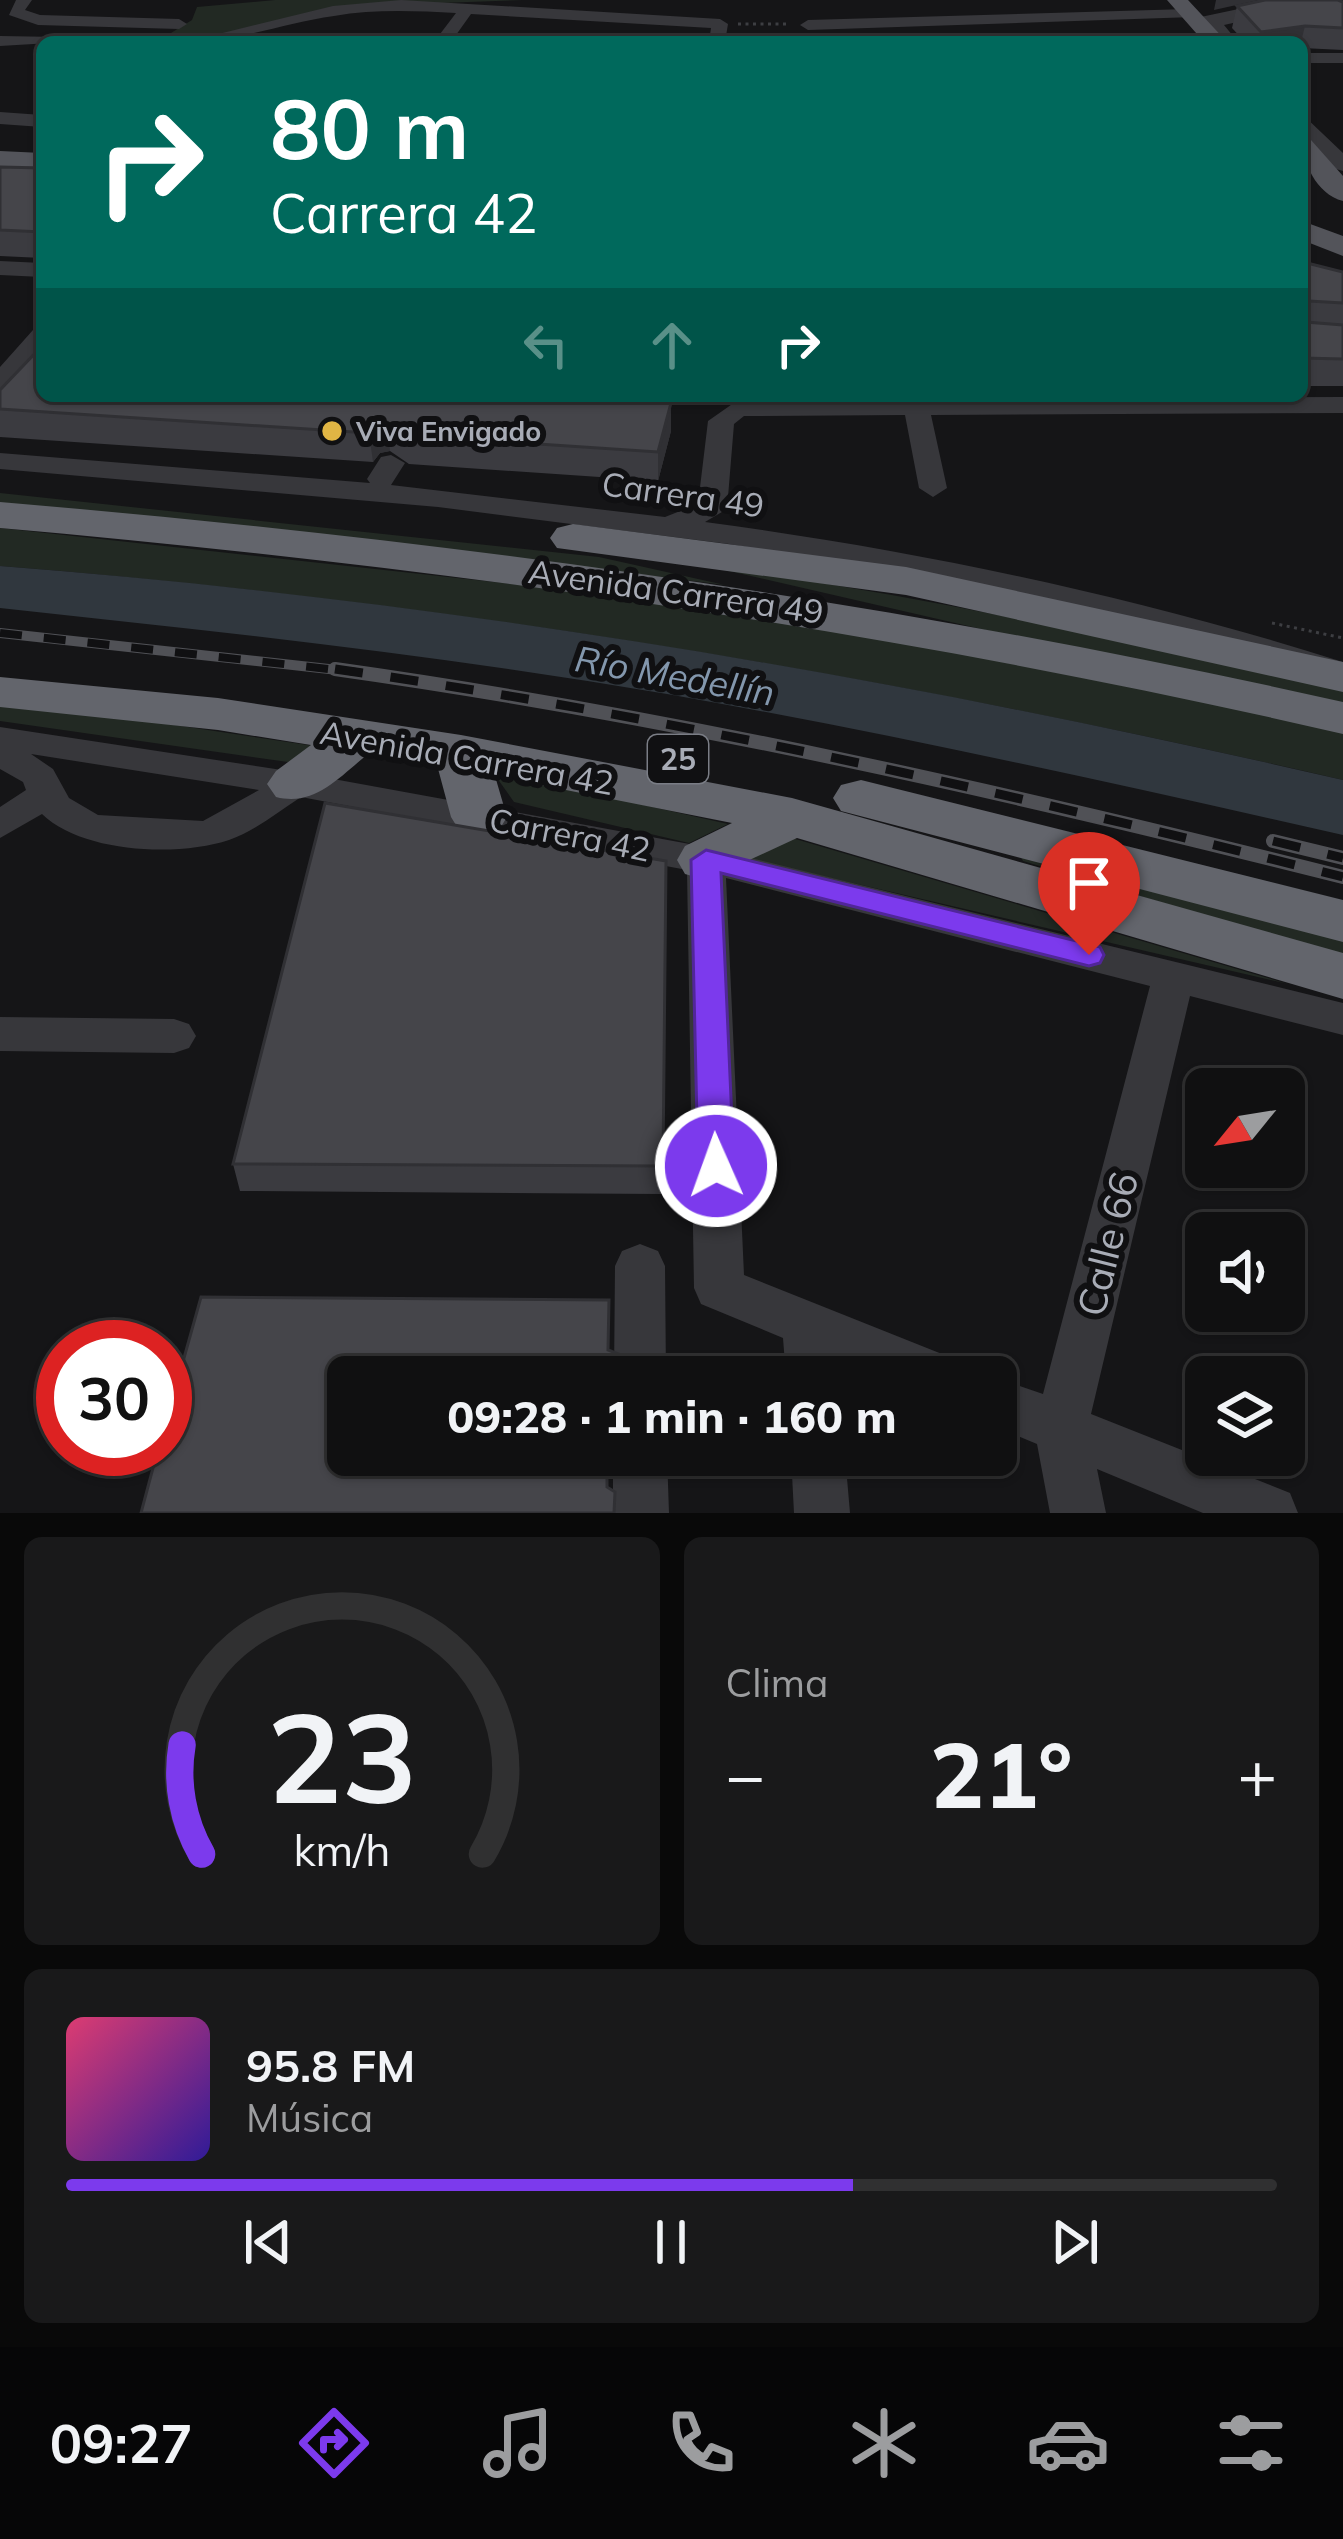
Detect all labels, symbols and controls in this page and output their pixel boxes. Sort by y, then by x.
text: 80 m [270,75,469,180]
icon: right [72,84,228,240]
text: Carrera 42 [270,179,537,247]
icon: left [513,312,579,378]
icon: ahead [639,312,705,378]
icon: right [765,312,831,378]
place label: Viva Envigado [355,414,541,448]
marker: Viva Envigado [319,418,345,444]
street label: Carrera 49 [599,462,767,526]
street label: Avenida Carrera 49 [526,550,826,632]
water label: Río Medellín [572,635,778,715]
street label: Avenida Carrera 42 [317,711,617,803]
road number: 25 [648,735,708,783]
street label: Carrera 42 [486,798,654,870]
pin [1038,832,1140,955]
icon: arrive [1056,850,1122,916]
north arrow [1185,1068,1305,1188]
map controls [1185,1068,1305,1476]
position arrow [653,1103,779,1229]
street label: Calle 66 [1066,1167,1148,1321]
button: sound [1185,1212,1305,1332]
speed limit sign: 30 [36,1320,192,1476]
button: layers [1185,1356,1305,1476]
text: 09:28 · 1 min · 160 m [447,1388,897,1444]
text: Clima [726,1658,828,1707]
text: 23 [267,1678,417,1834]
text: 21° [930,1718,1073,1831]
text: − [726,1733,765,1816]
text: + [1237,1733,1277,1816]
text: km/h [293,1823,390,1877]
text: 95.8 FM [246,2037,415,2093]
text: Música [246,2093,373,2142]
icon: previous [235,2209,301,2275]
icon: pause [638,2209,704,2275]
icon: next [1042,2209,1108,2275]
icon: directions [292,2401,376,2485]
icon: music [476,2401,560,2485]
icon: phone [659,2401,743,2485]
icon: climate [842,2401,926,2485]
icon: car [1026,2401,1110,2485]
icon: filters [1209,2401,1293,2485]
text: 09:27 [50,2409,193,2477]

